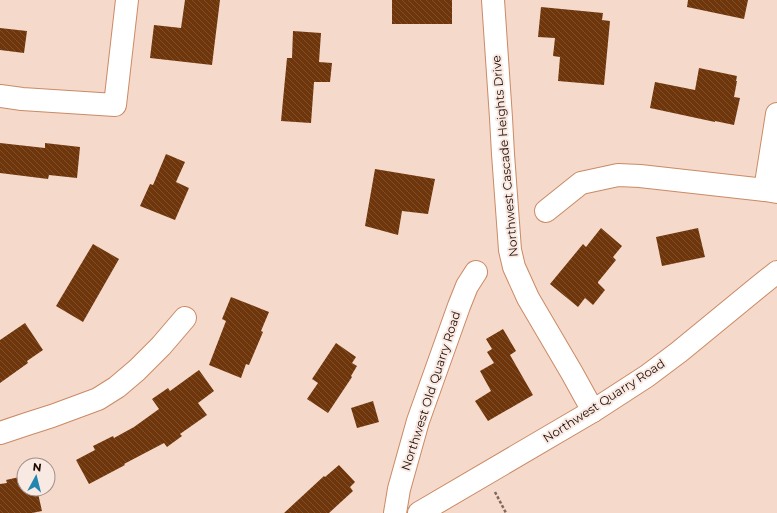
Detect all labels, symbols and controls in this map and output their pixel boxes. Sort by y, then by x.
street label: Northwest Cascade Heights Drive [488,55,521,257]
street label: Northwest Old Quarry Road [398,309,463,473]
street label: Northwest Quarry Road [540,356,667,446]
north arrow [16,457,56,497]
text: N [32,460,42,475]

